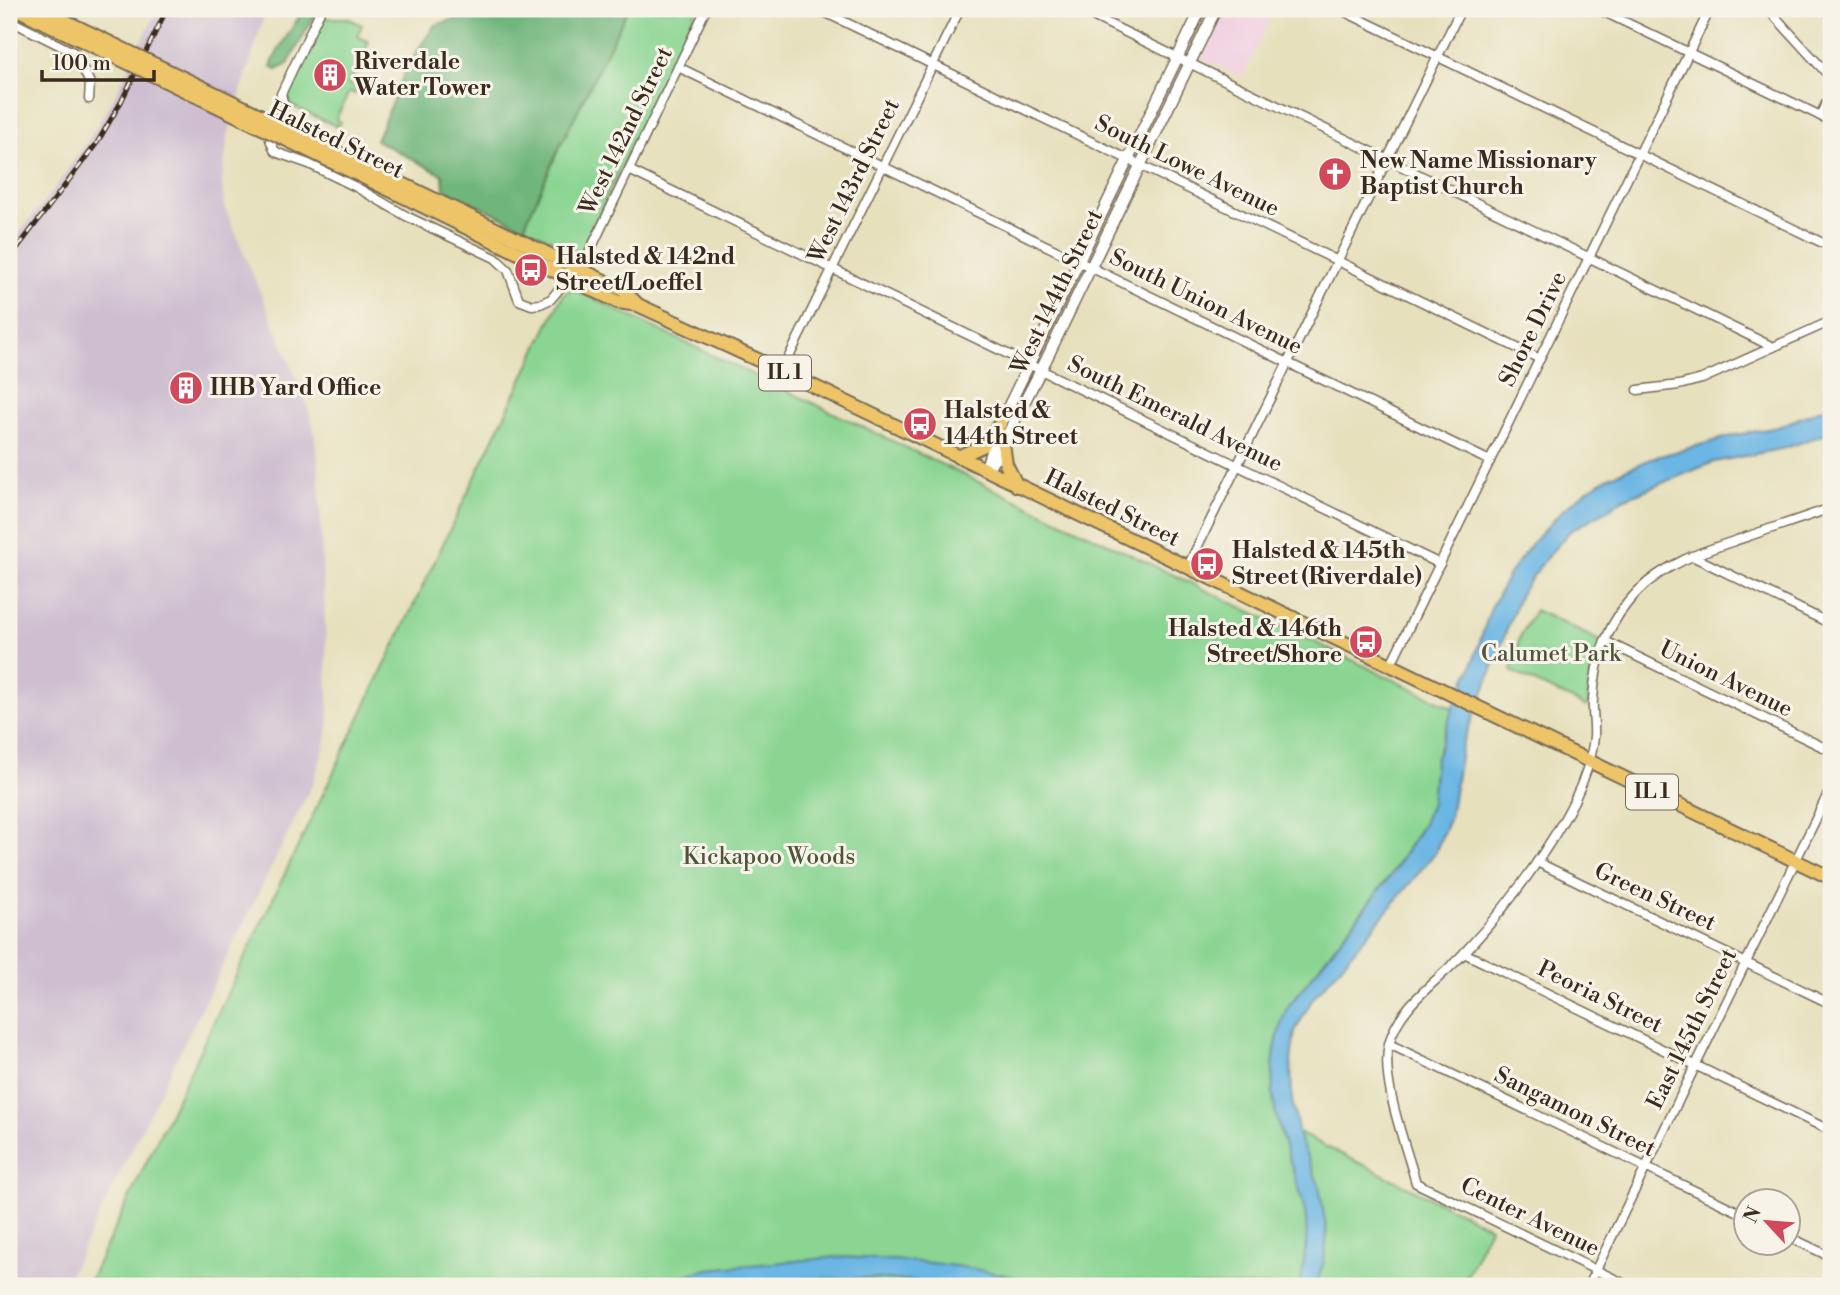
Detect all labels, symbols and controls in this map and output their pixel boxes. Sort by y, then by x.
scale bar [42,38,154,82]
street label: West 142nd Street [573,42,679,221]
place label: Riverdale Water Tower [353,48,491,102]
text: 100 m [52,51,111,77]
building icon: Riverdale Water Tower [311,56,349,94]
street label: West 143rd Street [802,94,906,269]
street label: Halsted Street [264,95,408,185]
street label: South Lowe Avenue [1090,109,1284,223]
place label: New Name Missionary Baptist Church [1360,147,1597,201]
church icon: New Name Missionary Baptist Church [1316,155,1354,193]
street label: West 144th Street [1004,205,1109,380]
place label: Halsted & 142nd Street/Loeffel [556,243,736,297]
street label: South Union Avenue [1105,243,1307,361]
bus stop icon: Halsted & 142nd Street/Loeffel [512,251,550,289]
street label: Shore Drive [1493,267,1573,391]
street label: South Emerald Avenue [1063,350,1287,478]
road number: IL 1 [759,356,811,390]
building icon: IHB Yard Office [167,369,205,407]
place label: IHB Yard Office [210,374,381,402]
place label: Halsted & 144th Street [944,397,1079,451]
bus stop icon: Halsted & 144th Street [901,405,939,443]
street label: Halsted Street [1040,463,1184,553]
place label: Halsted & 145th Street (Riverdale) [1232,537,1422,591]
bus stop icon: Halsted & 145th Street (Riverdale) [1188,545,1226,583]
place label: Halsted & 146th Street/Shore [1168,615,1342,669]
bus stop icon: Halsted & 146th Street/Shore [1347,623,1385,661]
street label: Union Avenue [1655,635,1797,723]
park label: Calumet Park [1481,640,1622,668]
road number: IL 1 [1626,774,1678,810]
park label: Kickapoo Woods [683,843,855,871]
street label: Green Street [1590,857,1720,937]
street label: East 145th Street [1641,944,1743,1114]
street label: Peoria Street [1533,955,1667,1039]
street label: Sangamon Street [1490,1061,1660,1163]
street label: Center Avenue [1456,1171,1604,1263]
north arrow [1731,1186,1801,1256]
text: N [1739,1203,1767,1227]

